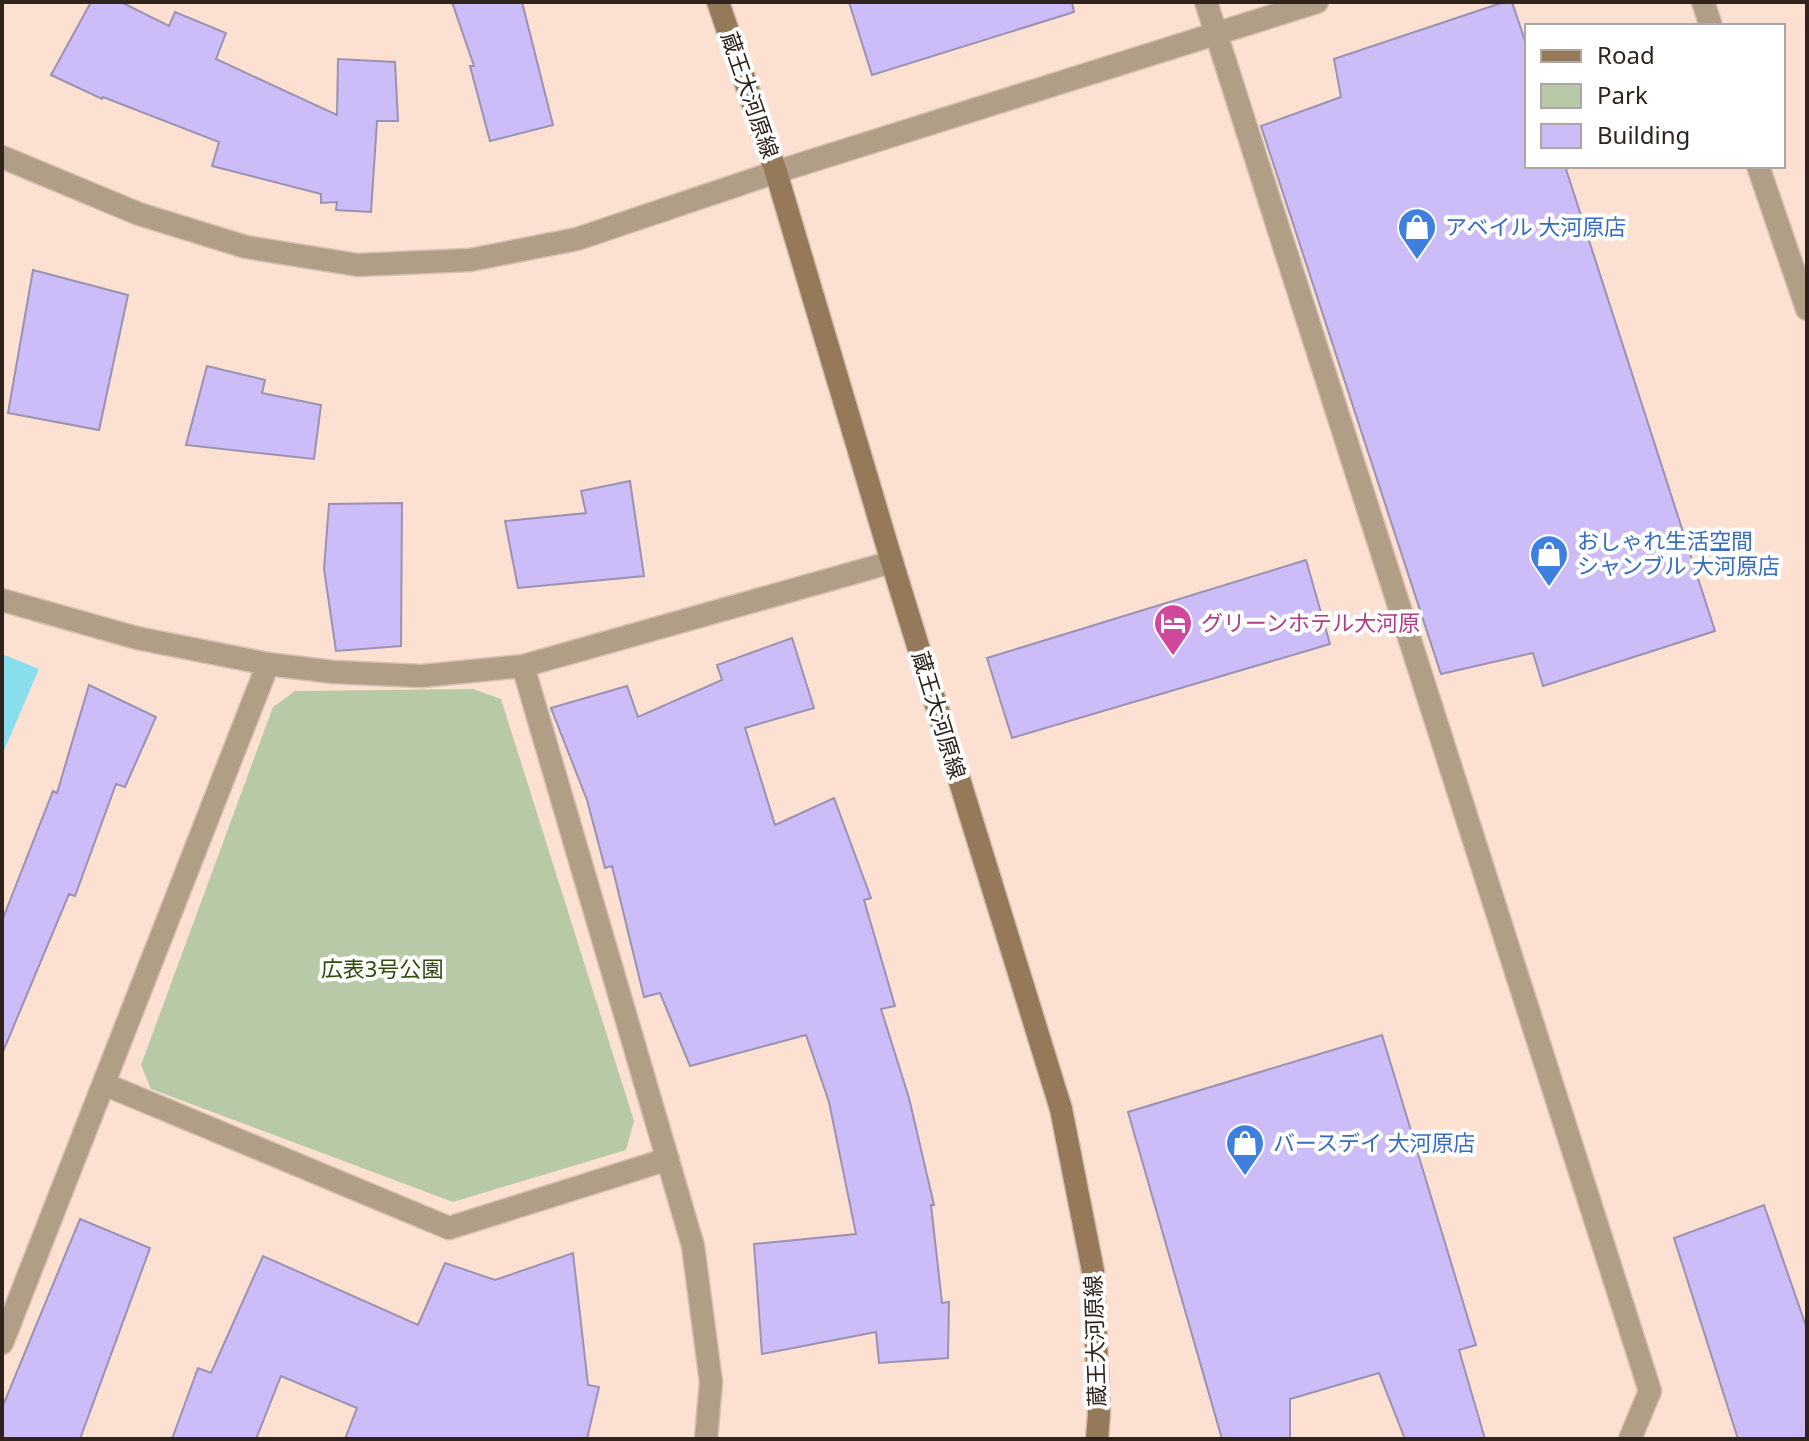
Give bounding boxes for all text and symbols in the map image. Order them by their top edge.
legend [1525,24,1785,168]
street label: 蔵王大河原線 [715,27,787,162]
text: Road [1597,38,1655,71]
text: Park [1597,78,1648,111]
text: Building [1597,118,1690,151]
shop icon: アベイル 大河原店 [1396,206,1438,261]
place label: アベイル 大河原店 [1445,211,1626,241]
place label: おしゃれ生活空間 シャンブル 大河原店 [1577,525,1780,580]
shop icon: おしゃれ生活空間 シャンブル 大河原店 [1528,533,1570,588]
hotel icon: グリーンホテル大河原 [1152,602,1194,657]
place label: グリーンホテル大河原 [1201,607,1420,637]
street label: 蔵王大河原線 [906,647,974,782]
park label: 広表3号公園 [321,953,443,983]
shop icon: バースデイ 大河原店 [1224,1122,1266,1177]
place label: バースデイ 大河原店 [1273,1127,1476,1157]
street label: 蔵王大河原線 [1077,1275,1111,1408]

